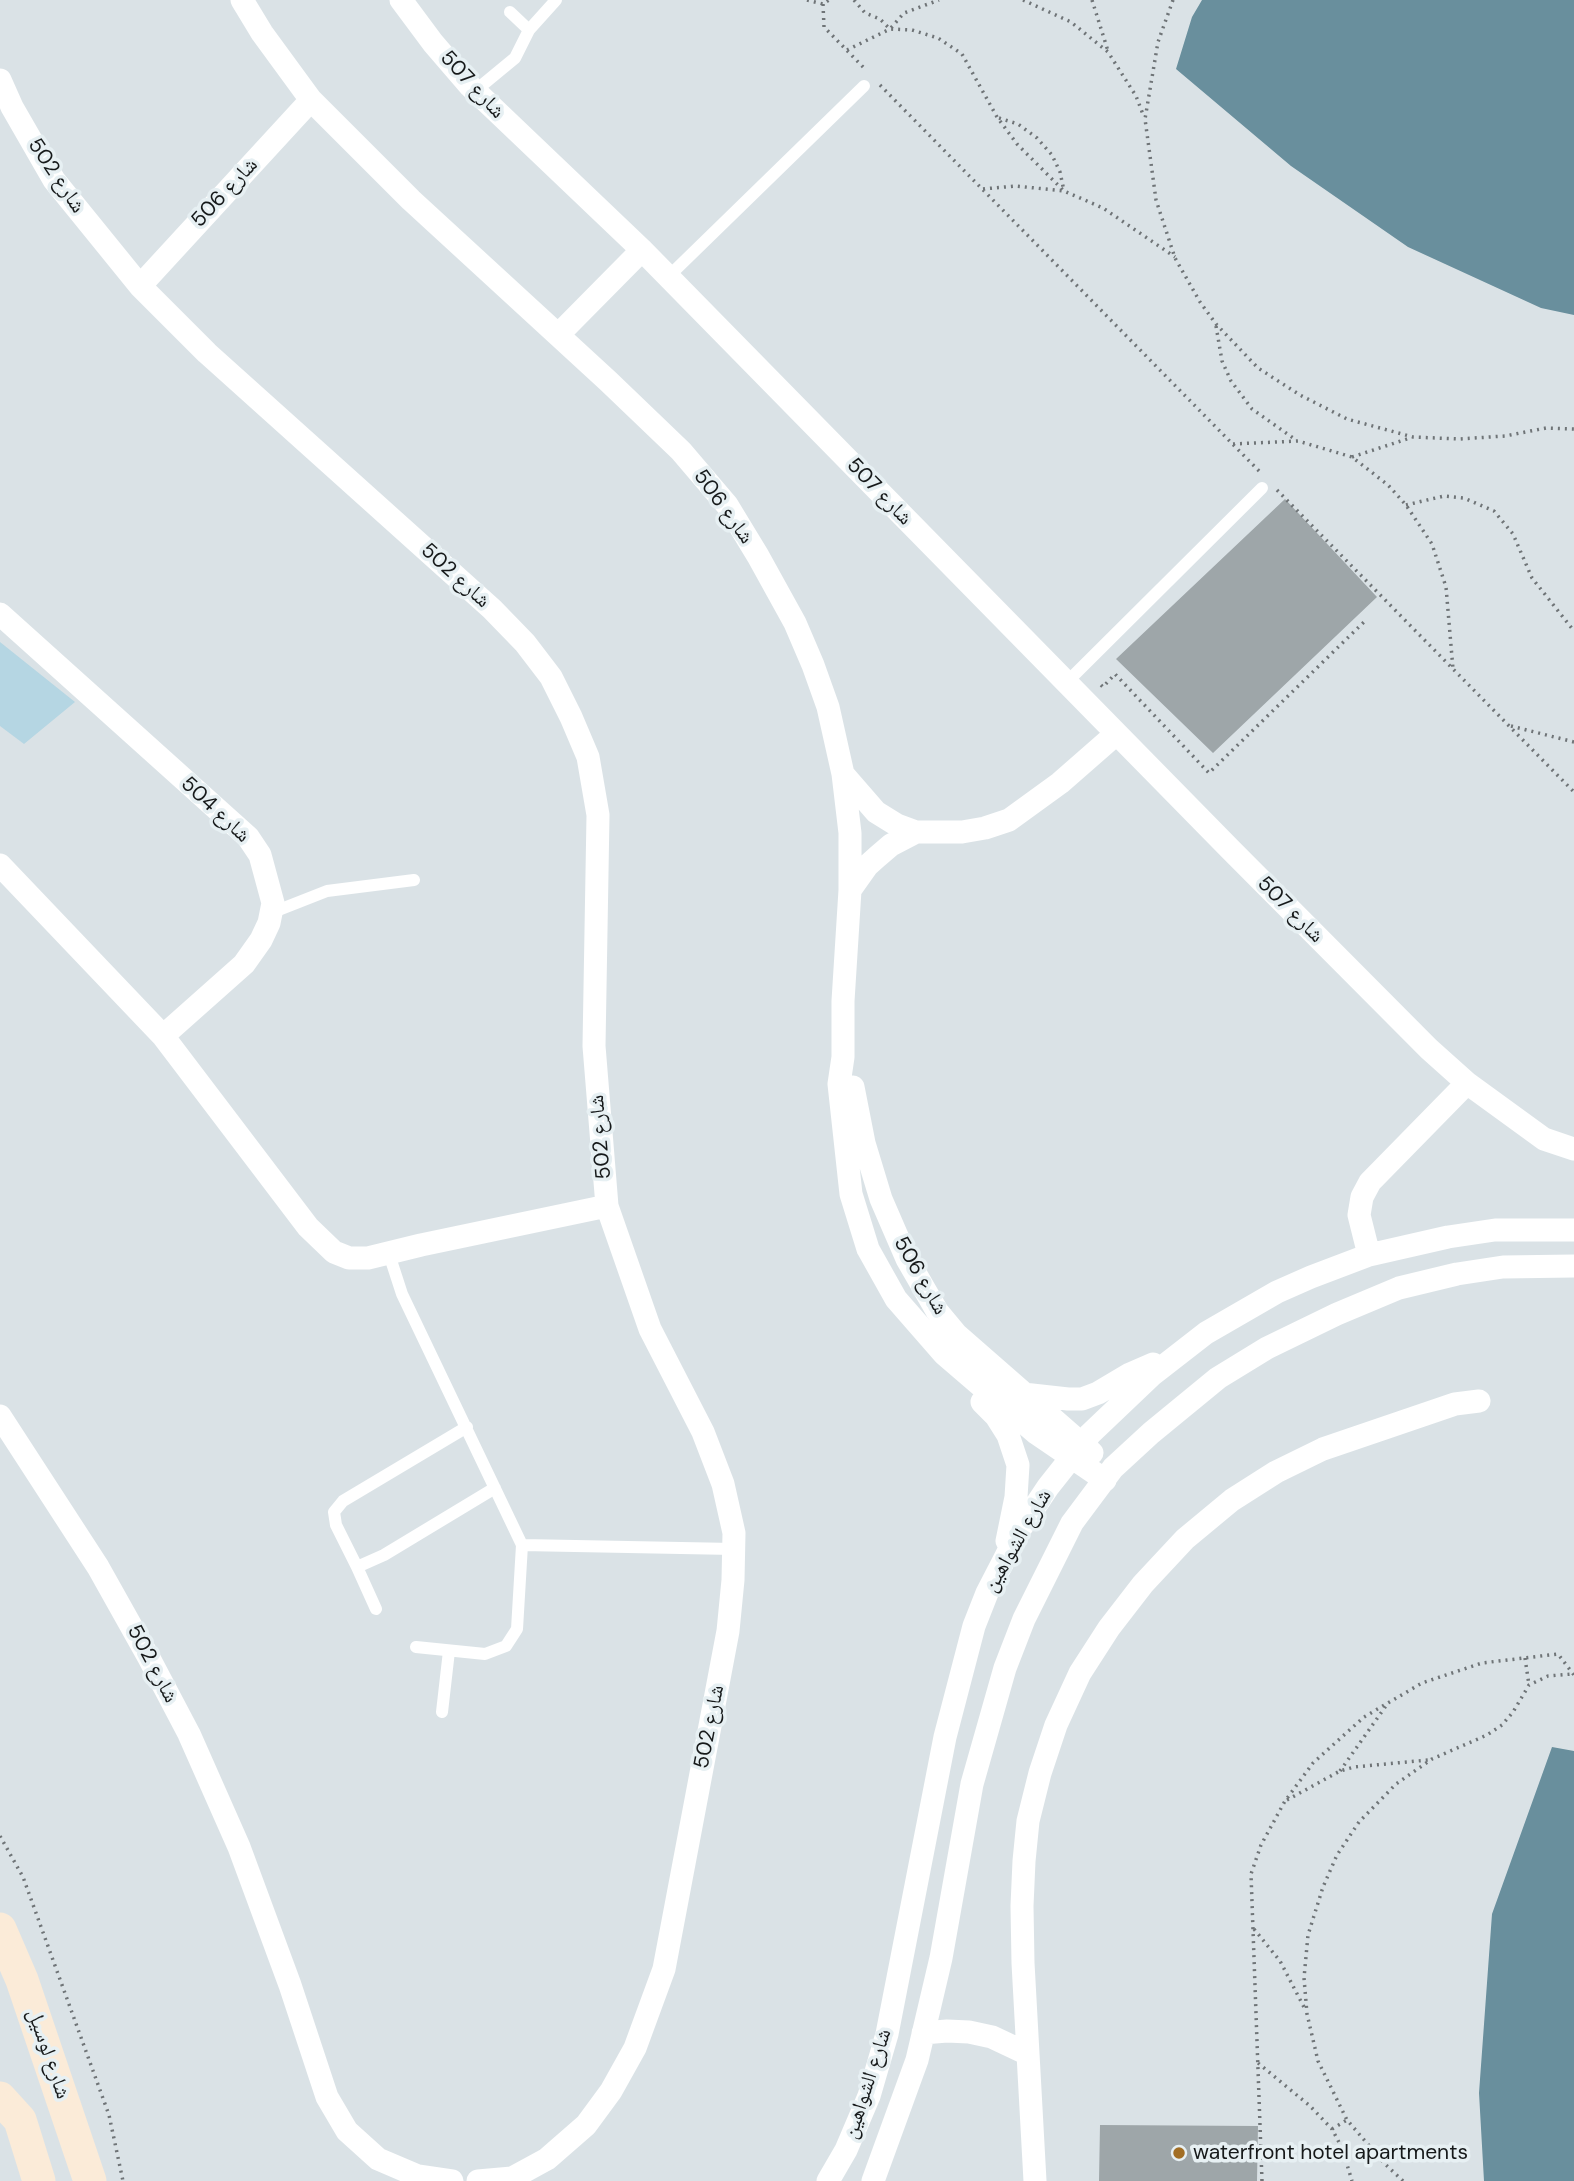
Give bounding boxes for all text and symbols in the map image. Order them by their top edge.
street label: شارع 507 [434,46,510,124]
street label: شارع 502 [22,134,90,218]
street label: شارع 506 [187,153,263,233]
street label: شارع 507 [841,453,917,531]
street label: شارع 506 [688,465,758,549]
street label: شارع 502 [415,538,495,614]
street label: شارع 504 [175,772,255,848]
street label: شارع 507 [1252,872,1328,948]
street label: شارع 502 [585,1094,617,1180]
street label: شارع 506 [888,1233,952,1319]
street label: شارع الشواهين [979,1485,1057,1597]
street label: شارع 502 [121,1621,183,1707]
street label: شارع 502 [690,1683,730,1771]
street label: شارع لوسيل [21,2006,75,2102]
street label: شارع الشواهين [838,2026,898,2142]
place label: waterfront hotel apartments [1193,2140,1468,2166]
marker: waterfront hotel apartments [1171,2145,1187,2161]

